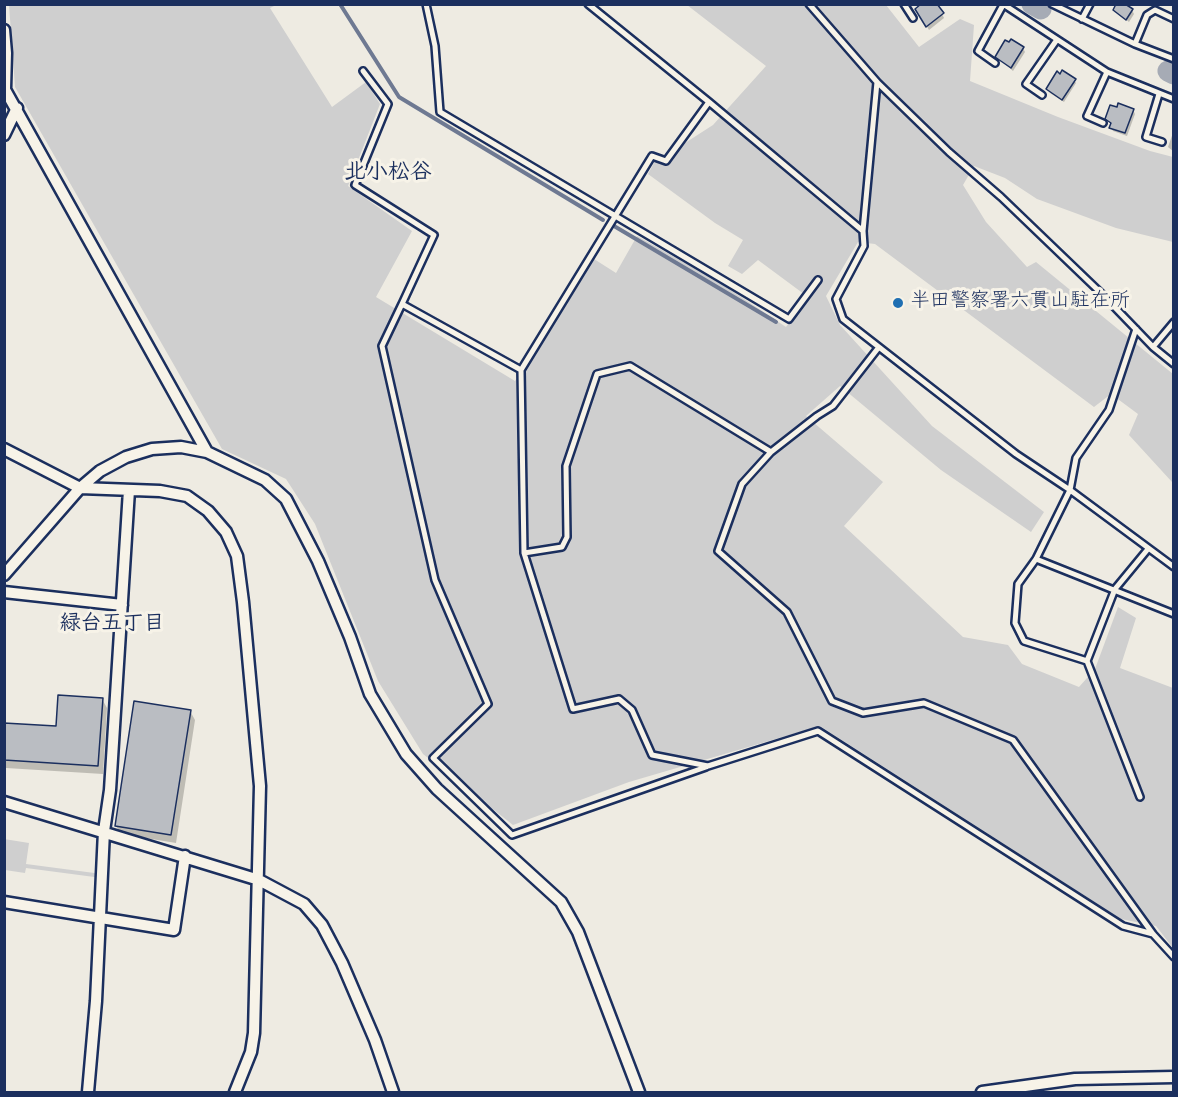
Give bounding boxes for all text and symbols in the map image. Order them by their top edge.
district label: 北小松谷 [344,161,432,187]
place label: 半田警察署六貫山駐在所 [910,291,1130,315]
marker: 半田警察署六貫山駐在所 [891,296,905,310]
district label: 緑台五丁目 [60,613,164,639]

